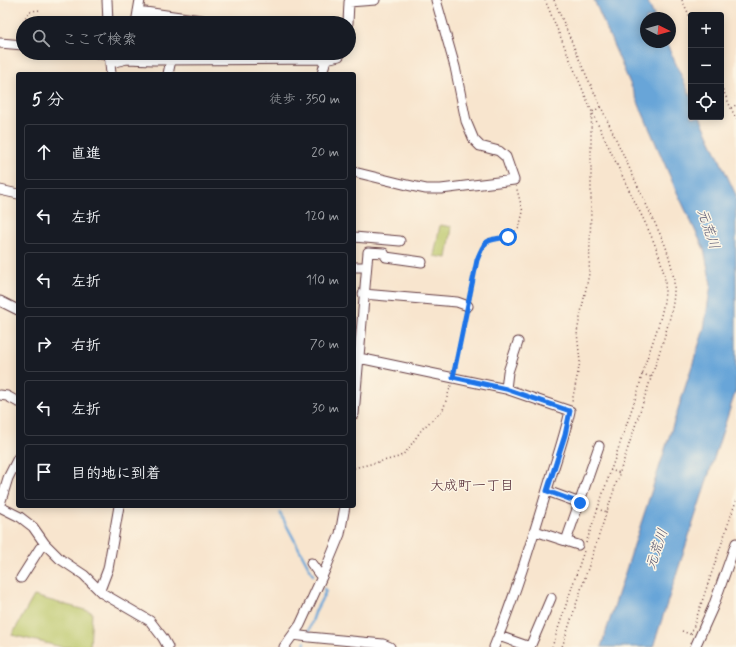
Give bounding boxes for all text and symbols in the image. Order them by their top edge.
north arrow [640,12,676,48]
map controls [688,12,724,120]
button: + [688,12,724,48]
search box [16,16,356,60]
icon: search [30,27,52,49]
text: ここで検索 [62,30,137,50]
button: − [688,48,724,84]
button: locate [688,84,724,120]
text: 5 分 [32,89,64,111]
text: 徒歩 · 350 m [270,91,340,108]
icon: ahead [33,141,55,163]
text: 直進 [71,144,101,164]
text: 20 m [311,144,339,161]
icon: left [33,205,55,227]
water label: 元荒川 [693,206,723,252]
text: 左折 [71,208,101,228]
text: 120 m [305,208,339,225]
route start [499,228,517,246]
icon: left [33,269,55,291]
text: 左折 [71,272,101,292]
text: 110 m [306,272,339,289]
icon: right [33,333,55,355]
text: 右折 [71,336,101,356]
text: 70 m [310,336,339,353]
icon: left [33,397,55,419]
text: 左折 [71,400,101,420]
text: 30 m [312,400,339,417]
icon: arrive [33,461,55,483]
text: 目的地に到着 [71,464,161,484]
district label: 大成町一丁目 [430,477,514,495]
route end [571,494,589,512]
water label: 元荒川 [642,526,672,572]

